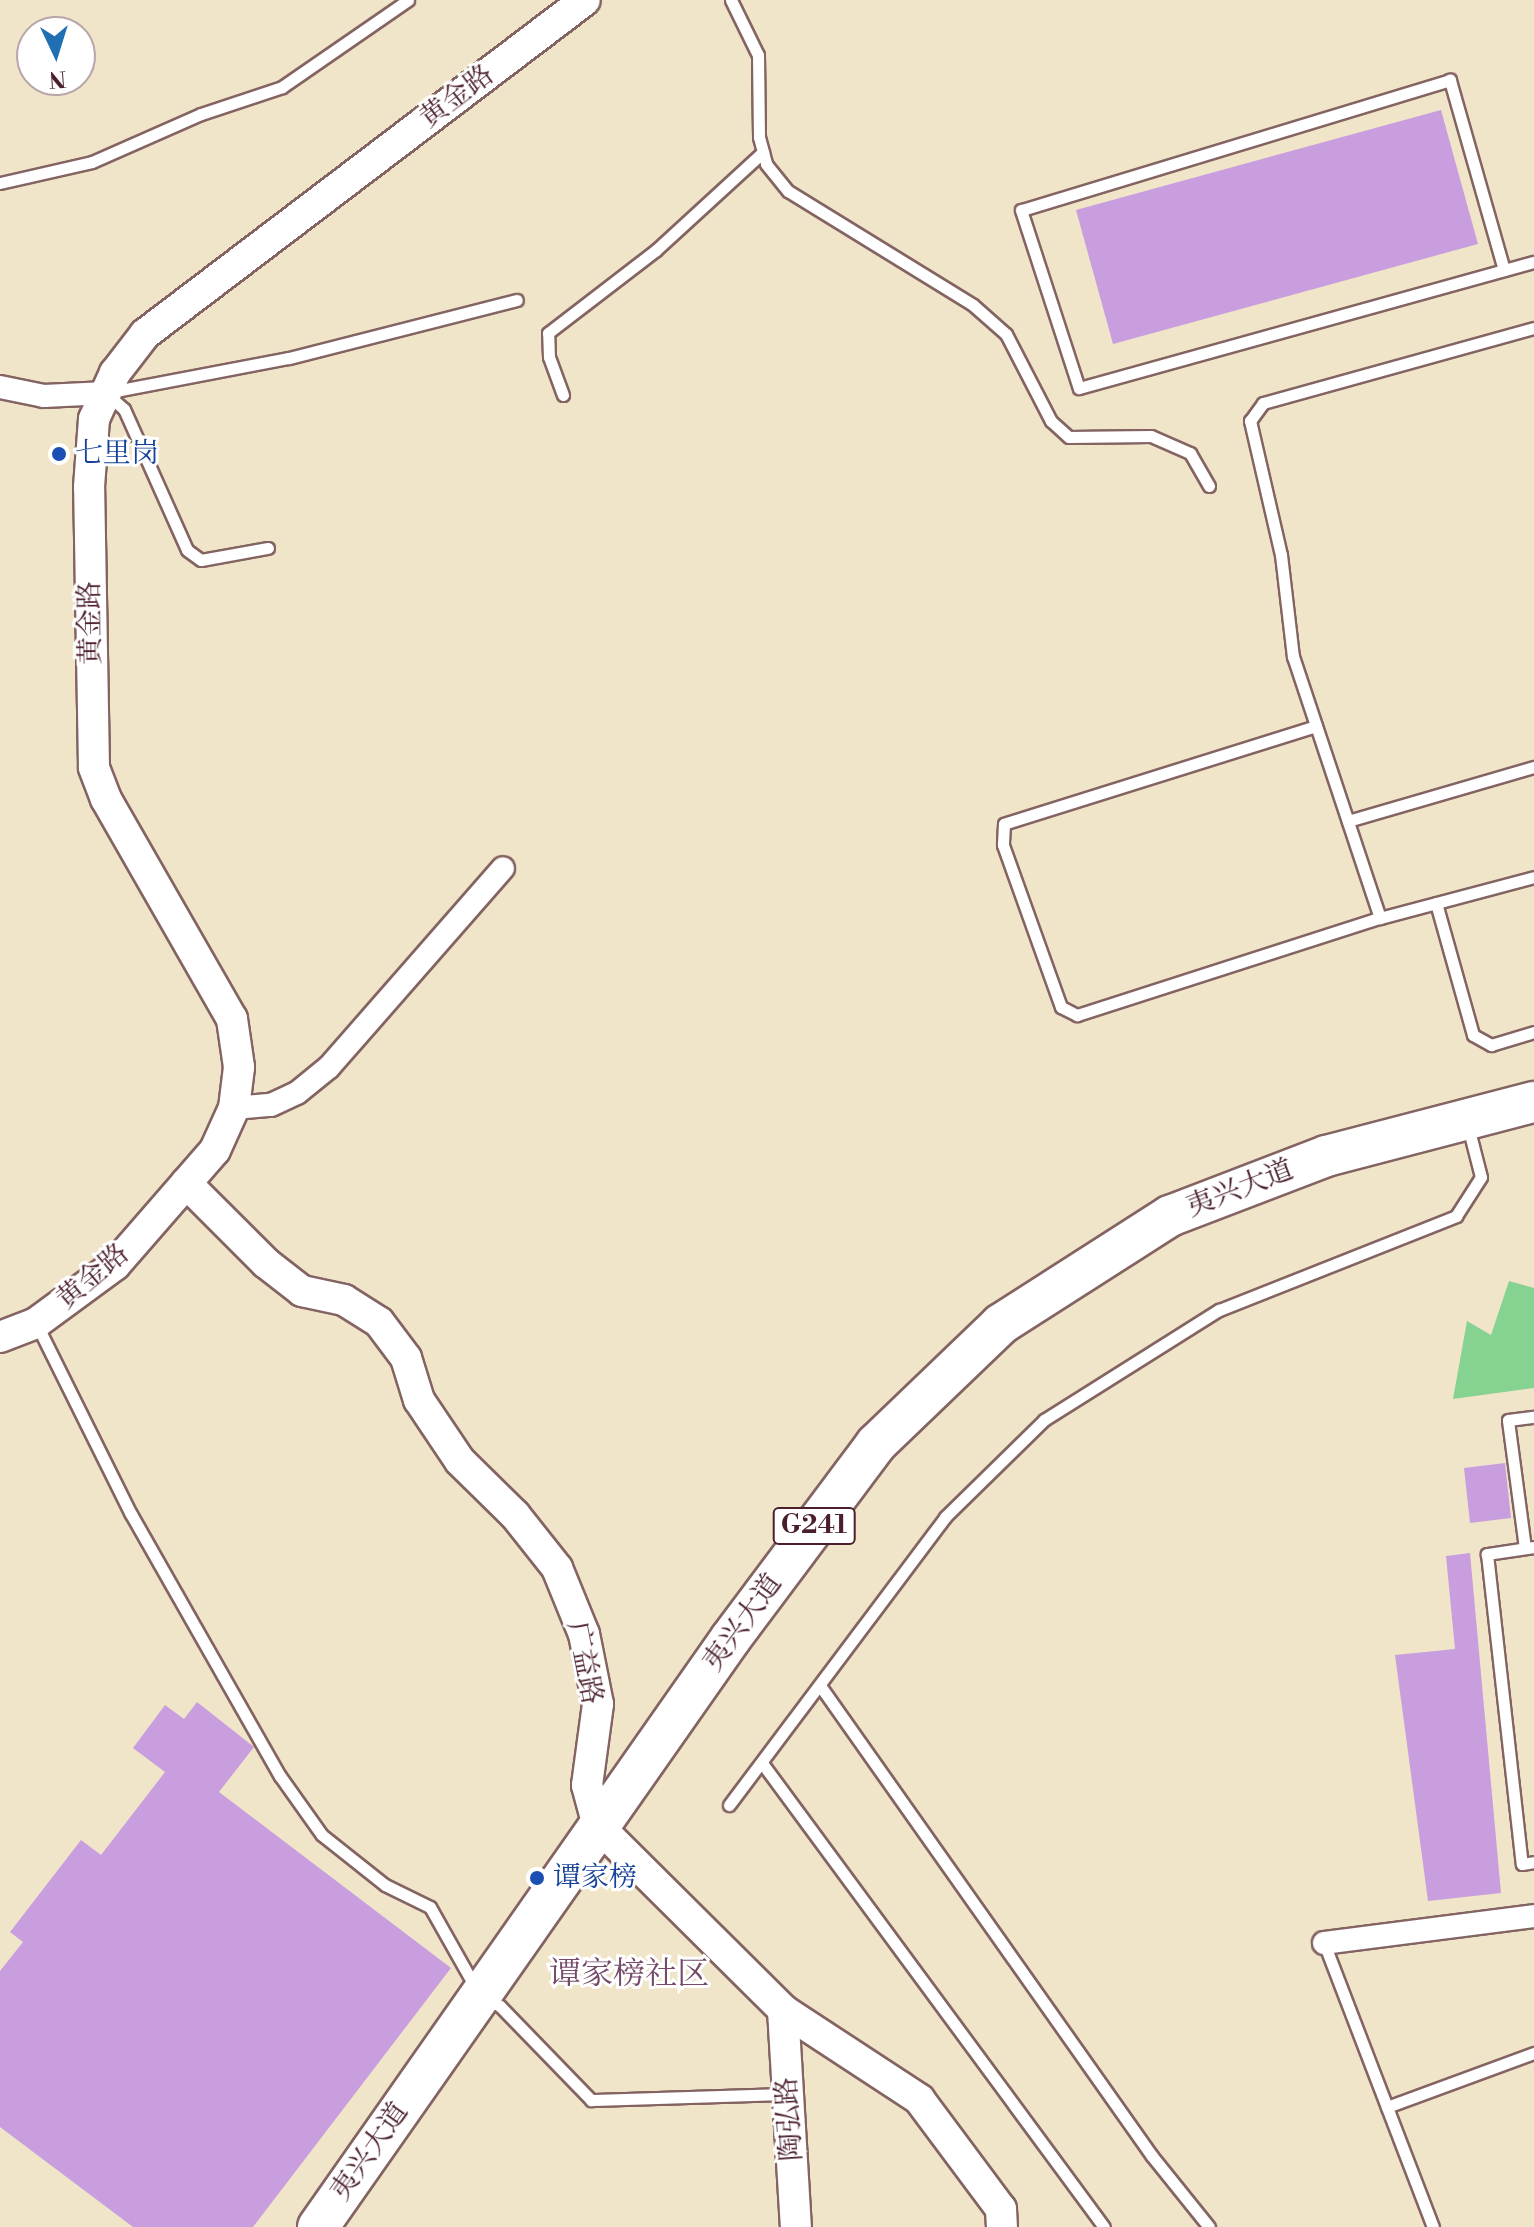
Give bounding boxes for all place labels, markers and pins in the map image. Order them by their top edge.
place label: 七里岗 [75,437,159,471]
marker: 七里岗 [50,445,68,463]
place label: 谭家榜 [553,1861,637,1895]
marker: 谭家榜 [528,1869,546,1887]

